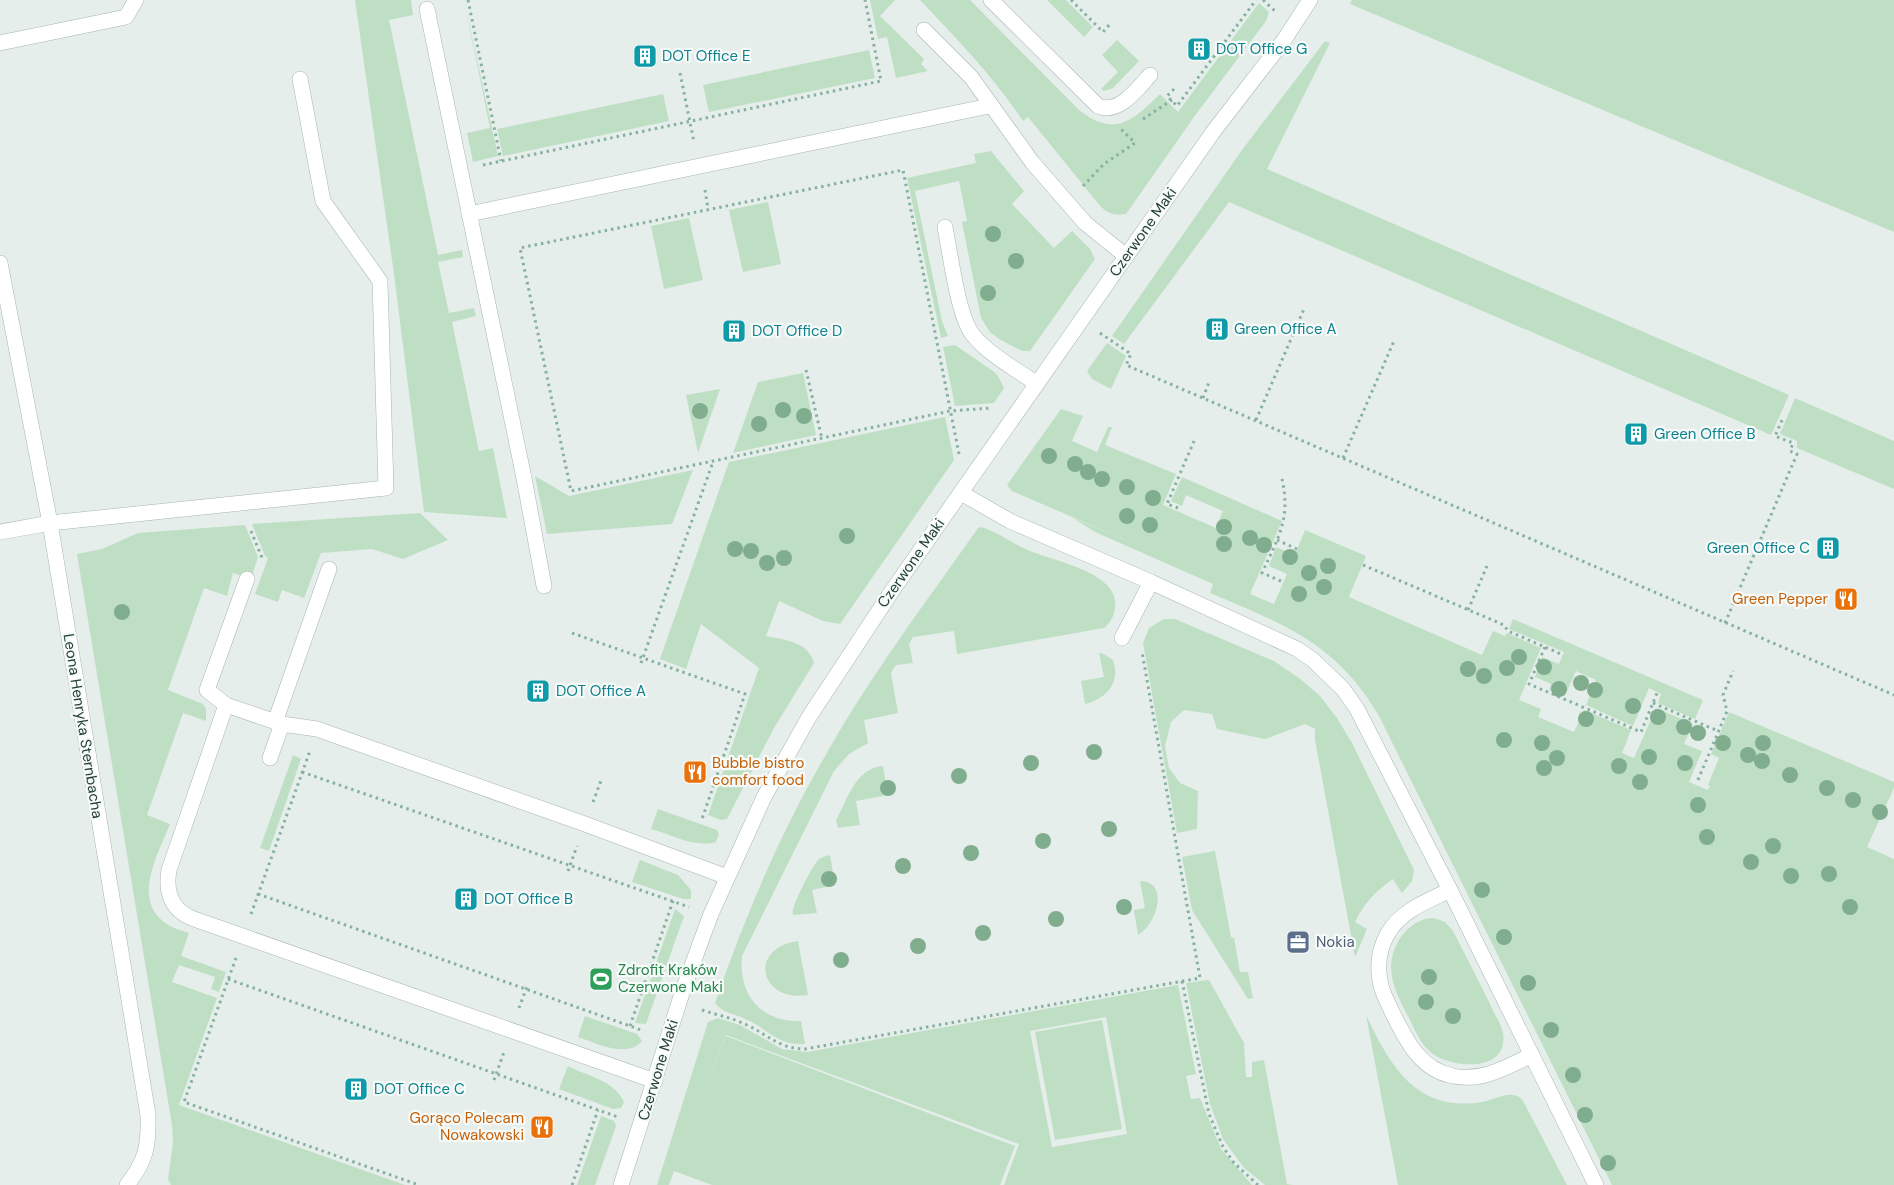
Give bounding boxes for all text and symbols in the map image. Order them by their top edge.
building icon: DOT Office G [1186,36,1212,62]
place label: DOT Office G [1216,39,1307,59]
building icon: DOT Office E [632,43,658,69]
place label: DOT Office E [662,46,751,66]
street label: Czerwone Maki [1105,183,1181,281]
building icon: Green Office A [1204,316,1230,342]
building icon: DOT Office D [721,318,747,344]
place label: Green Office A [1234,319,1337,339]
place label: DOT Office D [752,321,842,341]
building icon: Green Office B [1623,421,1649,447]
place label: Green Office B [1654,424,1756,444]
street label: Czerwone Maki [873,514,949,612]
building icon: Green Office C [1815,535,1841,561]
place label: Green Office C [1707,538,1810,558]
restaurant icon: Green Pepper [1833,586,1859,612]
place label: Green Pepper [1732,589,1828,609]
street label: Leona Henryka Sternbacha [59,632,107,820]
building icon: DOT Office A [525,678,551,704]
place label: DOT Office A [556,681,646,701]
place label: Bubble bistro comfort food [712,753,805,790]
restaurant icon: Bubble bistro comfort food [682,759,708,785]
building icon: DOT Office B [453,886,479,912]
place label: DOT Office B [484,889,573,909]
office icon: Nokia [1285,929,1311,955]
place label: Nokia [1316,932,1355,952]
place label: Zdrofit Kraków Czerwone Maki [618,960,723,997]
sports icon: Zdrofit Kraków Czerwone Maki [588,966,614,992]
street label: Czerwone Maki [633,1017,683,1123]
building icon: DOT Office C [343,1076,369,1102]
place label: DOT Office C [374,1079,465,1099]
place label: Gorąco Polecam Nowakowski [409,1108,524,1145]
restaurant icon: Gorąco Polecam Nowakowski [529,1114,555,1140]

